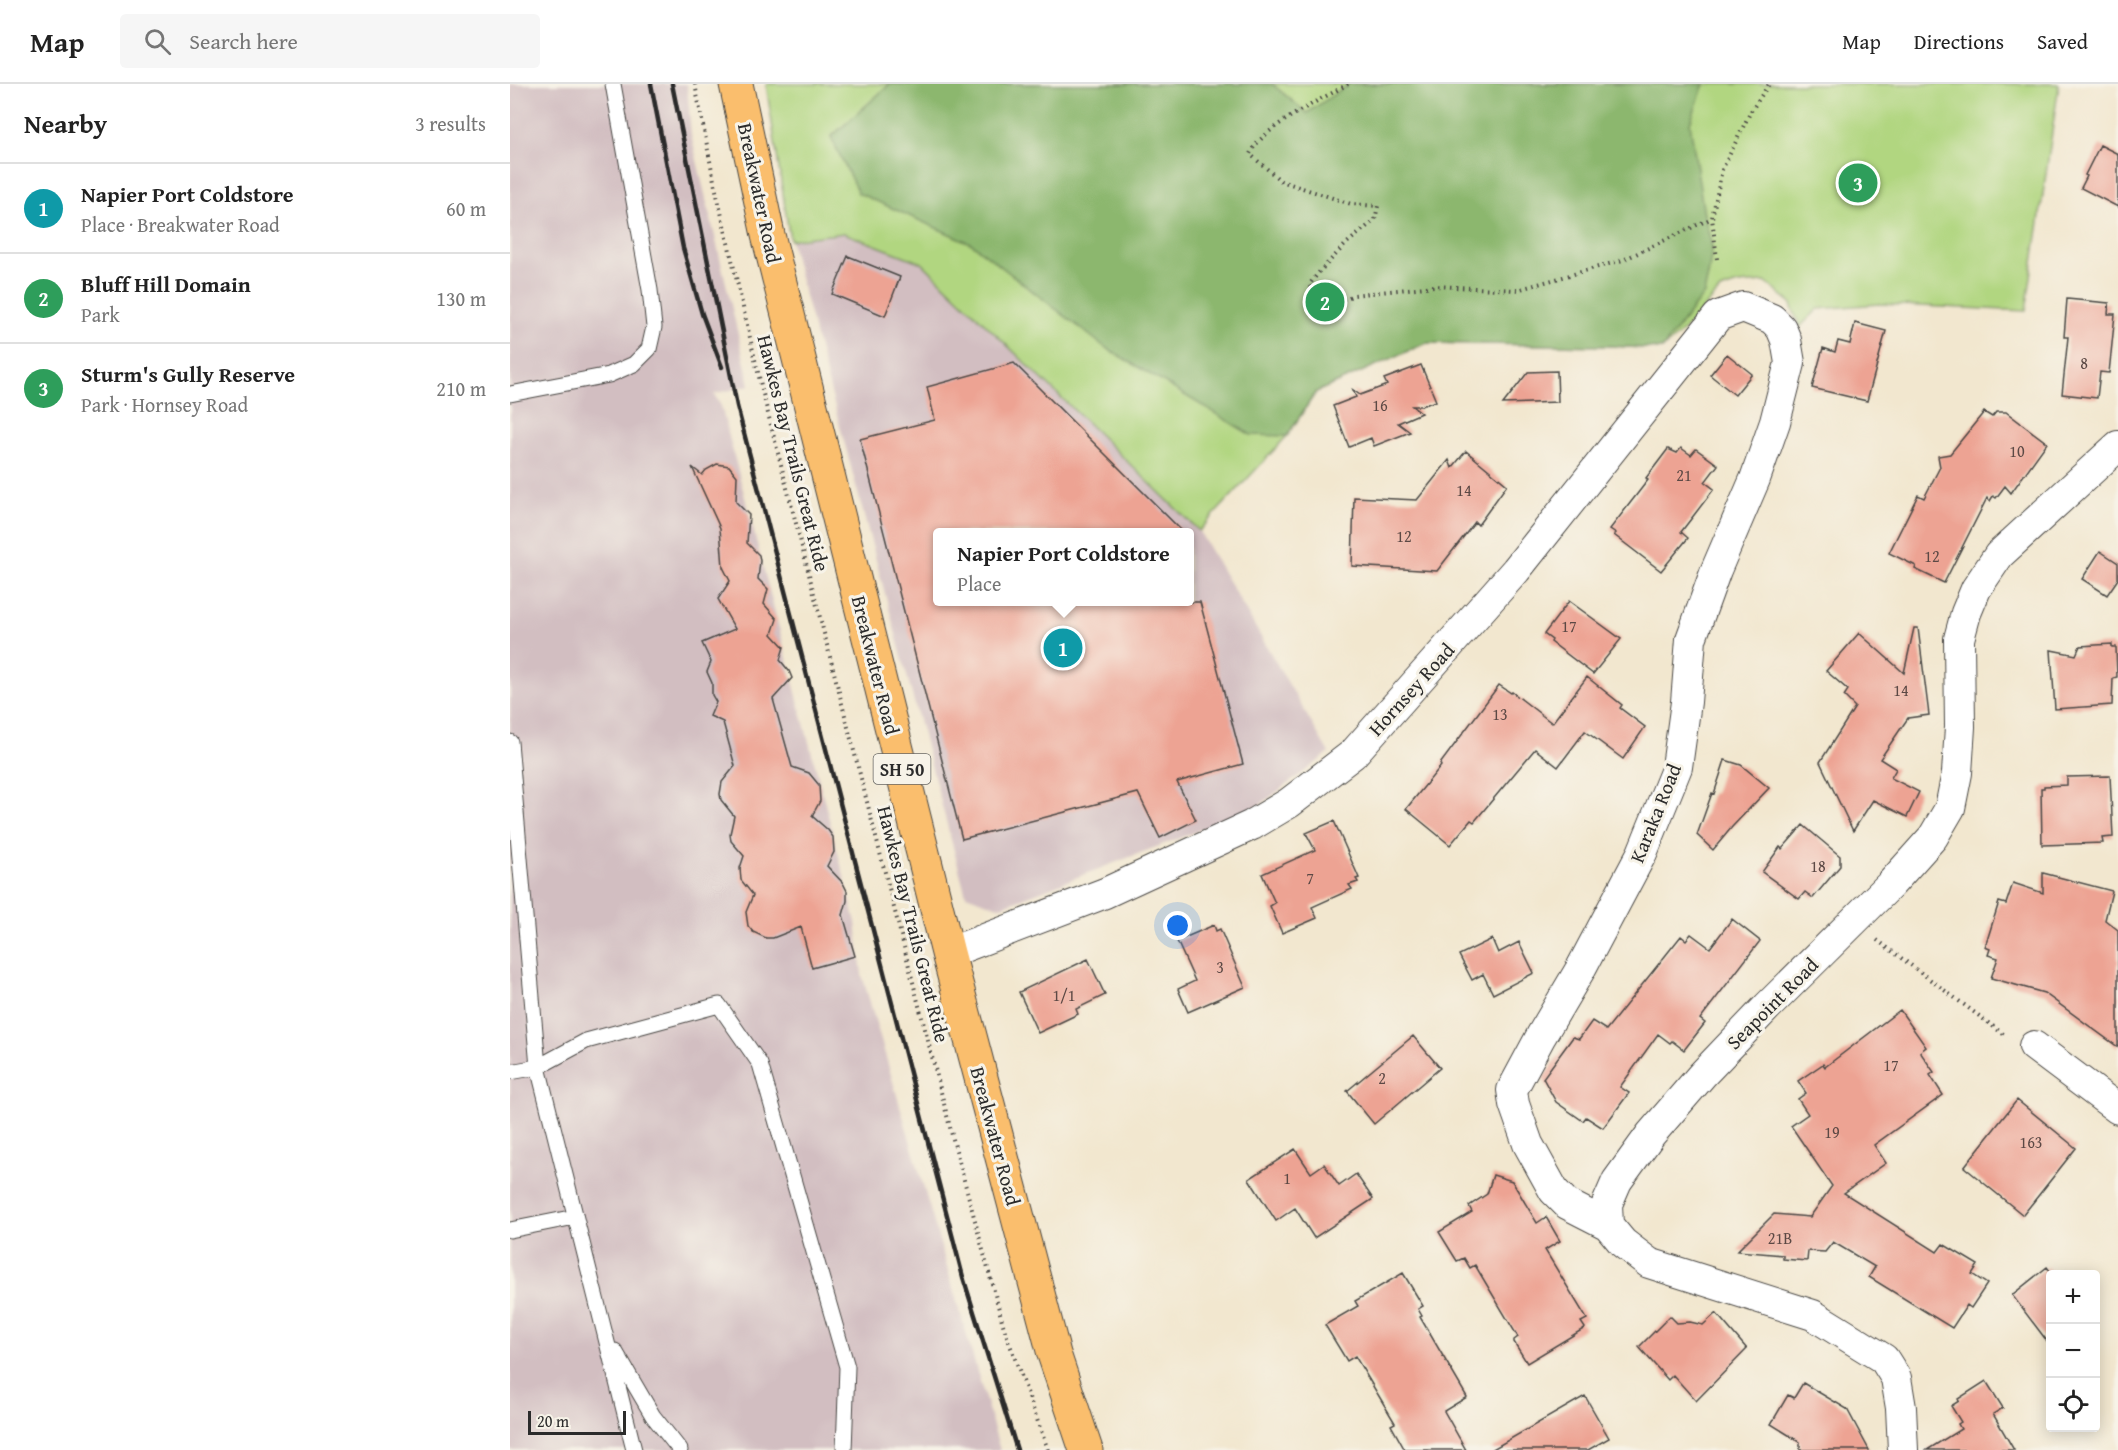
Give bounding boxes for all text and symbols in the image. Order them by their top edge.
search box [120,14,540,68]
text: Map [30,21,84,62]
icon: search [141,25,174,58]
text: Search here [189,25,298,57]
text: Map [1842,26,1881,57]
text: Directions [1914,26,2004,57]
text: Saved [2037,26,2088,57]
text: Nearby [24,104,107,143]
text: 3 results [415,109,486,138]
street label: Breakwater Road [731,120,789,266]
pin: 3 [1838,160,1878,206]
text: Napier Port Coldstore [81,178,294,210]
text: 1 [38,194,49,223]
text: 60 m [446,194,486,223]
text: Place · Breakwater Road [81,210,280,239]
text: Bluff Hill Domain [81,268,251,300]
pin: 2 [1306,280,1344,324]
text: 2 [38,284,49,313]
text: 130 m [436,284,486,313]
text: Park [81,300,120,329]
street label: Hawkes Bay Trails Great Ride [751,332,837,574]
house number: 8 [2080,351,2088,375]
text: Sturm's Gully Reserve [81,358,295,390]
text: 3 [38,374,49,403]
text: 210 m [436,374,486,403]
text: Park · Hornsey Road [81,390,248,419]
house number: 16 [1372,393,1388,417]
house number: 10 [2009,439,2025,463]
house number: 21 [1676,463,1692,487]
house number: 14 [1456,478,1472,502]
house number: 12 [1396,524,1412,548]
popup [933,528,1194,606]
text: Napier Port Coldstore [957,537,1170,569]
house number: 12 [1924,544,1940,568]
text: Place [957,569,1001,598]
street label: Breakwater Road [845,592,907,738]
house number: 17 [1561,614,1577,638]
pin: 1 [1044,626,1082,670]
street label: Hornsey Road [1361,636,1461,742]
house number: 14 [1893,678,1909,702]
house number: 13 [1492,702,1508,726]
road number: SH 50 [874,754,930,784]
street label: Karaka Road [1622,759,1688,867]
street label: Hawkes Bay Trails Great Ride [871,803,957,1045]
house number: 18 [1810,854,1826,878]
house number: 7 [1306,866,1314,890]
your location [1163,911,1192,940]
street label: Seapoint Road [1719,950,1825,1056]
house number: 3 [1216,955,1224,979]
house number: 1/1 [1053,983,1075,1007]
house number: 17 [1883,1053,1899,1077]
street label: Breakwater Road [964,1063,1029,1209]
house number: 2 [1378,1066,1386,1090]
house number: 19 [1824,1120,1840,1144]
house number: 163 [2019,1130,2043,1154]
house number: 1 [1283,1166,1291,1190]
house number: 21B [1768,1226,1792,1250]
map controls [2046,1270,2100,1432]
button: + [2046,1270,2100,1324]
button: − [2046,1324,2100,1378]
button: locate [2046,1378,2100,1432]
scale bar [528,1408,626,1436]
text: 20 m [537,1409,569,1433]

